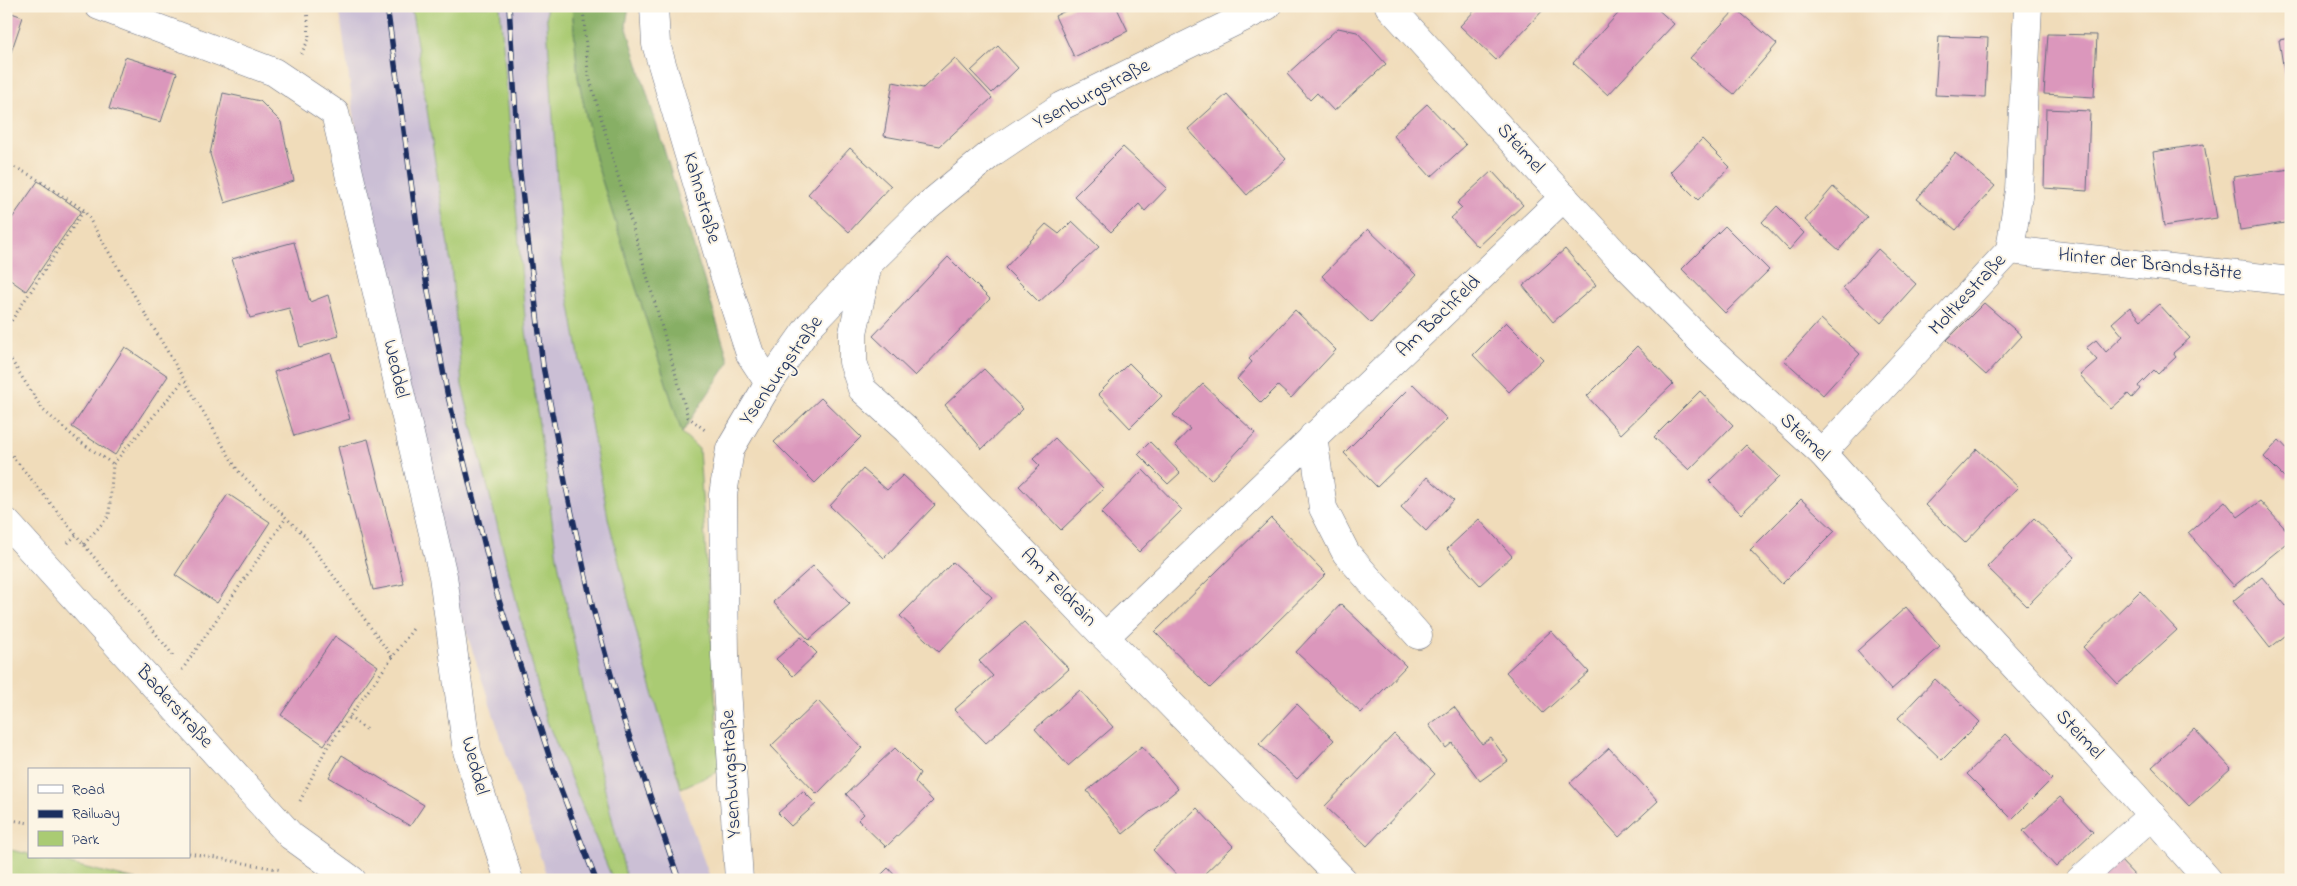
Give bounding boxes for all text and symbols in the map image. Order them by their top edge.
street label: Ysenburgstraße [1028,52,1156,139]
street label: Steimel [1489,117,1551,181]
street label: Kahnstraße [674,149,728,247]
street label: Hinter der Brandstätte [2057,241,2243,289]
street label: Moltkestraße [1922,247,2014,343]
street label: Am Bachfeld [1390,269,1488,365]
street label: Ysenburgstraße [733,310,832,433]
street label: Weddel [374,337,416,401]
street label: Steimel [1772,407,1836,469]
street label: Am Feldrain [1013,542,1103,634]
street label: Baderstraße [128,658,220,755]
street label: Steimel [2048,703,2110,767]
street label: Ysenburgstraße [714,709,751,839]
street label: Weddel [452,734,496,798]
legend [28,768,190,858]
text: Road [72,779,105,801]
text: Railway [72,803,120,826]
text: Park [72,829,100,851]

